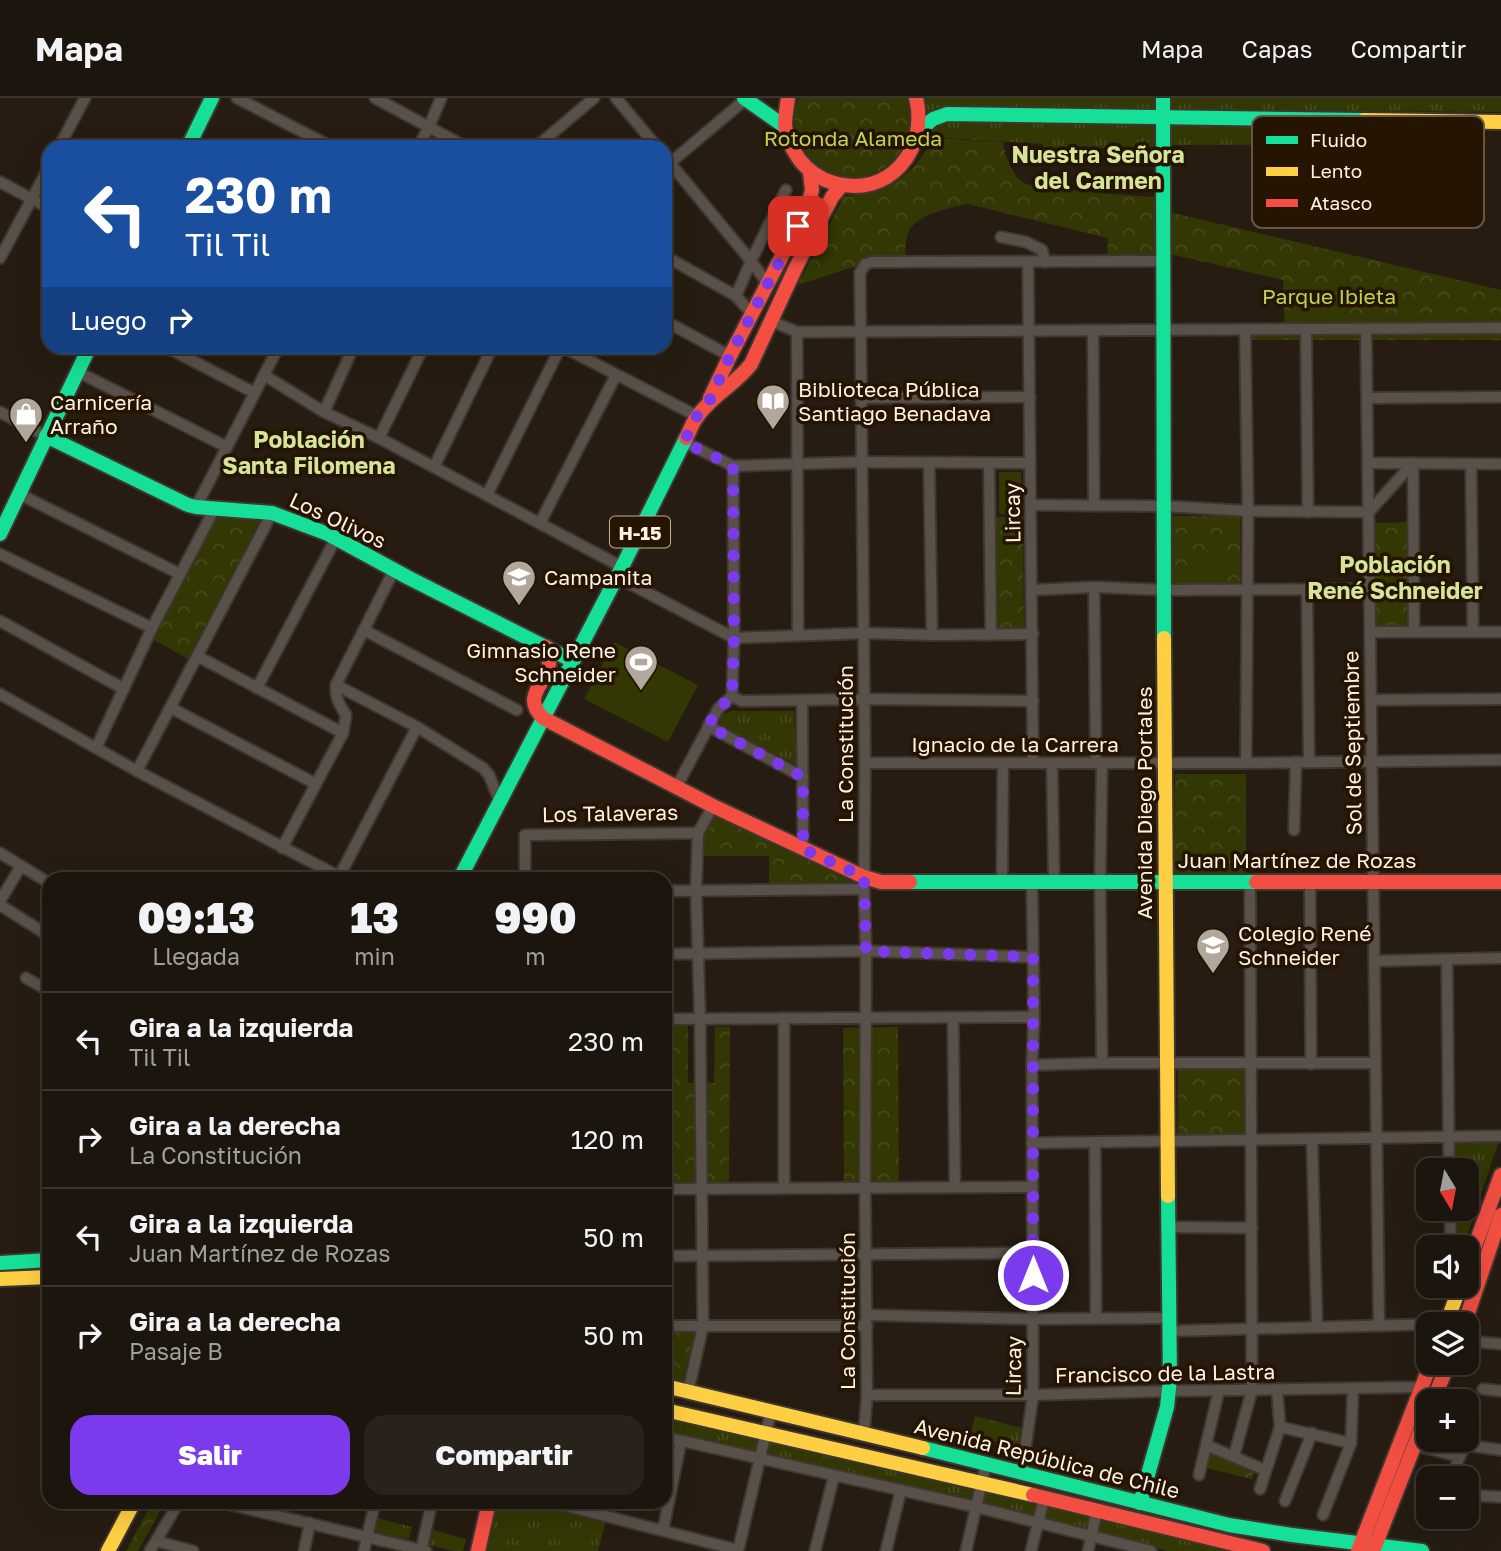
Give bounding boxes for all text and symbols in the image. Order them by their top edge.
text: Mapa [35,29,123,68]
text: Mapa [1141,34,1204,63]
text: Capas [1242,34,1312,63]
text: Compartir [1350,34,1466,63]
legend [1252,116,1484,228]
park label: Rotonda Alameda [764,125,942,151]
text: Fluido [1310,128,1367,151]
district label: Nuestra Señora del Carmen [1011,140,1185,194]
text: Lento [1310,159,1362,182]
text: 230 m [185,165,332,224]
icon: left [70,168,161,259]
text: Atasco [1310,191,1372,214]
pin [768,196,828,256]
icon: arrive [779,207,817,245]
text: Til Til [185,225,270,263]
park label: Parque Ibieta [1262,283,1396,309]
icon: right [161,301,199,339]
text: Luego [70,305,147,336]
place label: Biblioteca Pública Santiago Benadava [798,376,991,426]
library icon: Biblioteca Pública Santiago Benadava [754,382,792,431]
place label: Carnicería Arraño [50,389,152,439]
shop icon: Carnicería Arraño [7,395,45,444]
district label: Población Santa Filomena [222,425,396,479]
street label: Lircay [998,482,1026,543]
street label: Los Olivos [286,486,390,554]
road number: H-15 [610,516,670,547]
district label: Población René Schneider [1307,550,1483,604]
school or university icon: Campanita [500,558,538,607]
place label: Campanita [544,564,652,590]
place label: Gimnasio Rene Schneider [466,637,616,687]
sports icon: Gimnasio Rene Schneider [622,643,660,692]
street label: Sol de Septiembre [1337,650,1367,836]
street label: La Constitución [832,665,858,823]
street label: Avenida Diego Portales [1131,686,1157,920]
street label: Ignacio de la Carrera [911,731,1119,757]
street label: Los Talaveras [542,799,678,827]
street label: Juan Martínez de Rozas [1178,847,1416,873]
text: 09:13 [137,892,255,942]
text: 13 [350,892,399,942]
text: 990 [494,892,577,942]
place label: Colegio René Schneider [1238,920,1371,970]
school or university icon: Colegio René Schneider [1194,926,1232,975]
text: Llegada [152,942,240,970]
text: min [354,942,395,970]
text: m [525,942,546,970]
text: Gira a la izquierda [129,1012,353,1043]
icon: left [70,1022,108,1060]
text: 230 m [568,1026,644,1057]
text: Til Til [129,1043,190,1071]
text: Gira a la derecha [129,1110,341,1141]
icon: right [70,1120,108,1158]
text: 120 m [571,1124,644,1155]
text: La Constitución [129,1141,302,1169]
north arrow [1416,1158,1479,1222]
map controls [1416,1158,1479,1529]
text: Gira a la izquierda [129,1208,353,1239]
icon: left [70,1218,108,1256]
text: 50 m [583,1222,644,1253]
street label: La Constitución [834,1232,860,1390]
button: sound [1416,1235,1479,1298]
position arrow [996,1238,1070,1312]
text: Juan Martínez de Rozas [129,1239,390,1267]
text: Gira a la derecha [129,1306,341,1337]
button: layers [1416,1312,1479,1375]
icon: right [70,1316,108,1354]
text: 50 m [583,1320,644,1351]
street label: Lircay [999,1335,1027,1396]
text: Pasaje B [129,1337,223,1365]
street label: Francisco de la Lastra [1055,1358,1275,1388]
button: + [1416,1389,1479,1452]
street label: Avenida República de Chile [912,1412,1182,1504]
button: Salir [70,1415,350,1495]
button: Compartir [364,1415,644,1495]
button: − [1416,1466,1479,1529]

